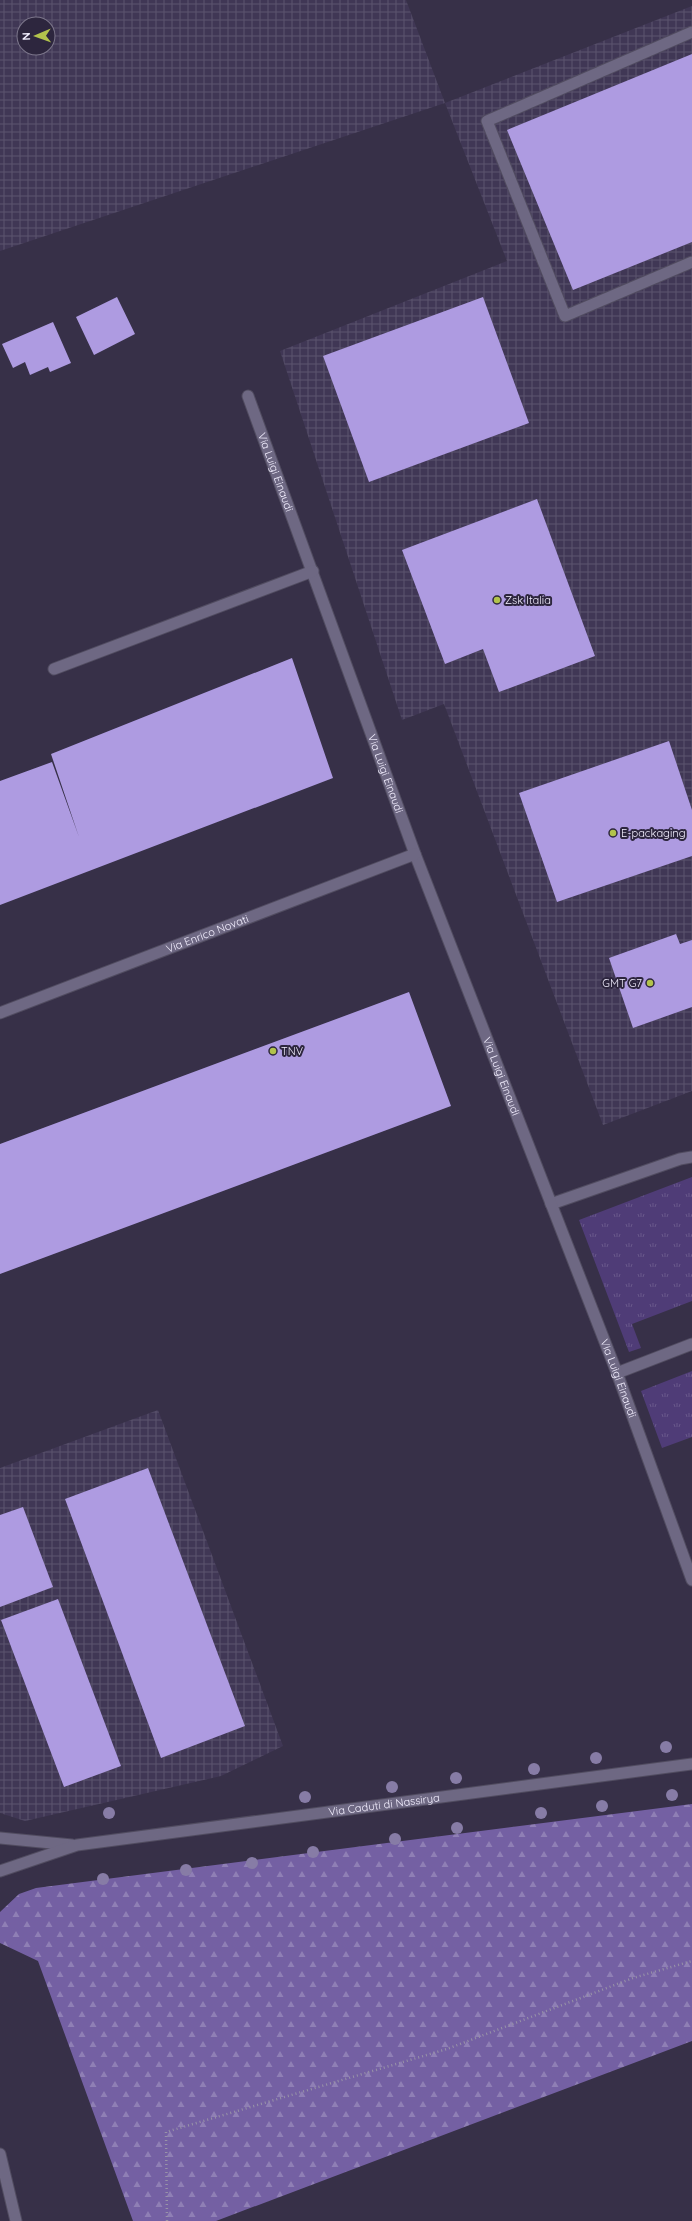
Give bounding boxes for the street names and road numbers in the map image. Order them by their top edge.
street label: Via Luigi Einaudi [255,431,297,513]
street label: Via Luigi Einaudi [365,732,406,815]
street label: Via Enrico Novati [164,911,251,956]
street label: Via Luigi Einaudi [480,1035,523,1117]
street label: Via Luigi Einaudi [597,1337,640,1420]
street label: Via Caduti di Nassirya [328,1790,441,1819]

